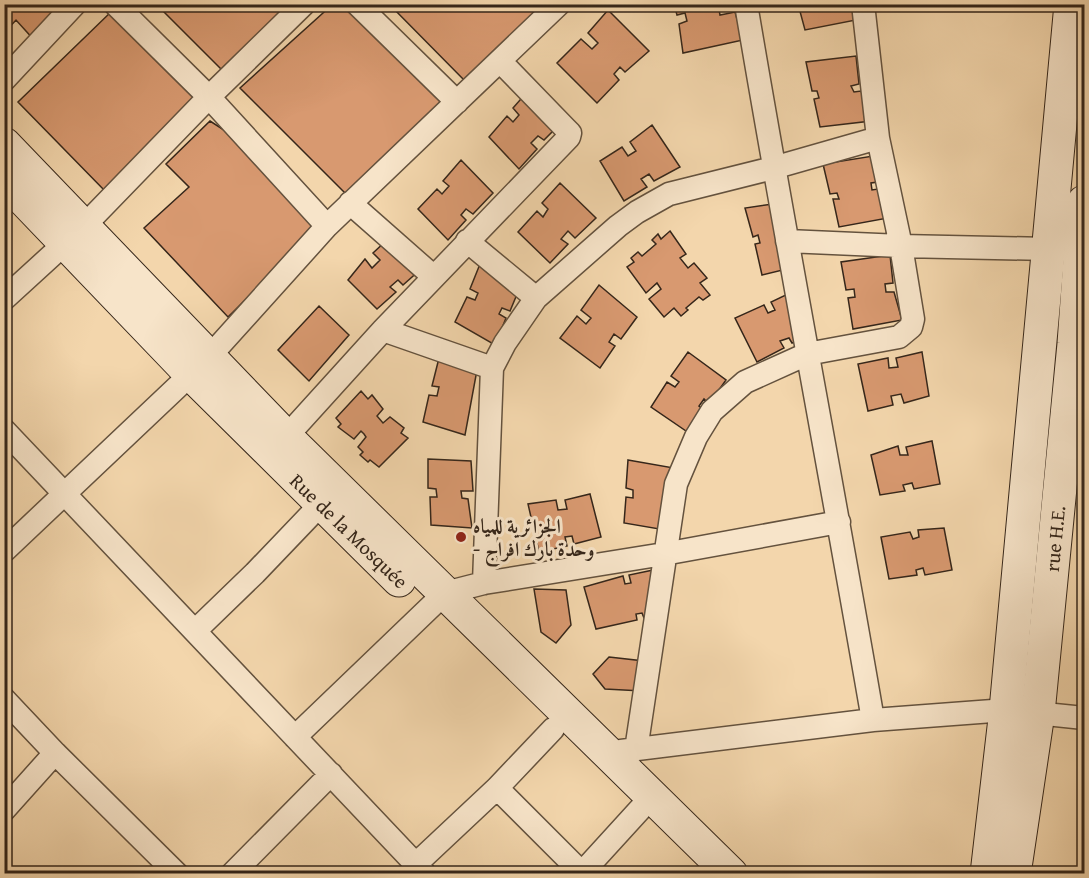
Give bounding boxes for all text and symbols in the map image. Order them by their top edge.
street label: Rue de la Mosquée [284,466,415,595]
street label: rue H.E. [1037,504,1072,573]
place label: الجزائرية للمياه - وحدة بارك افراج [473,511,595,568]
marker: الجزائرية للمياه - وحدة بارك افراج [454,530,468,544]

